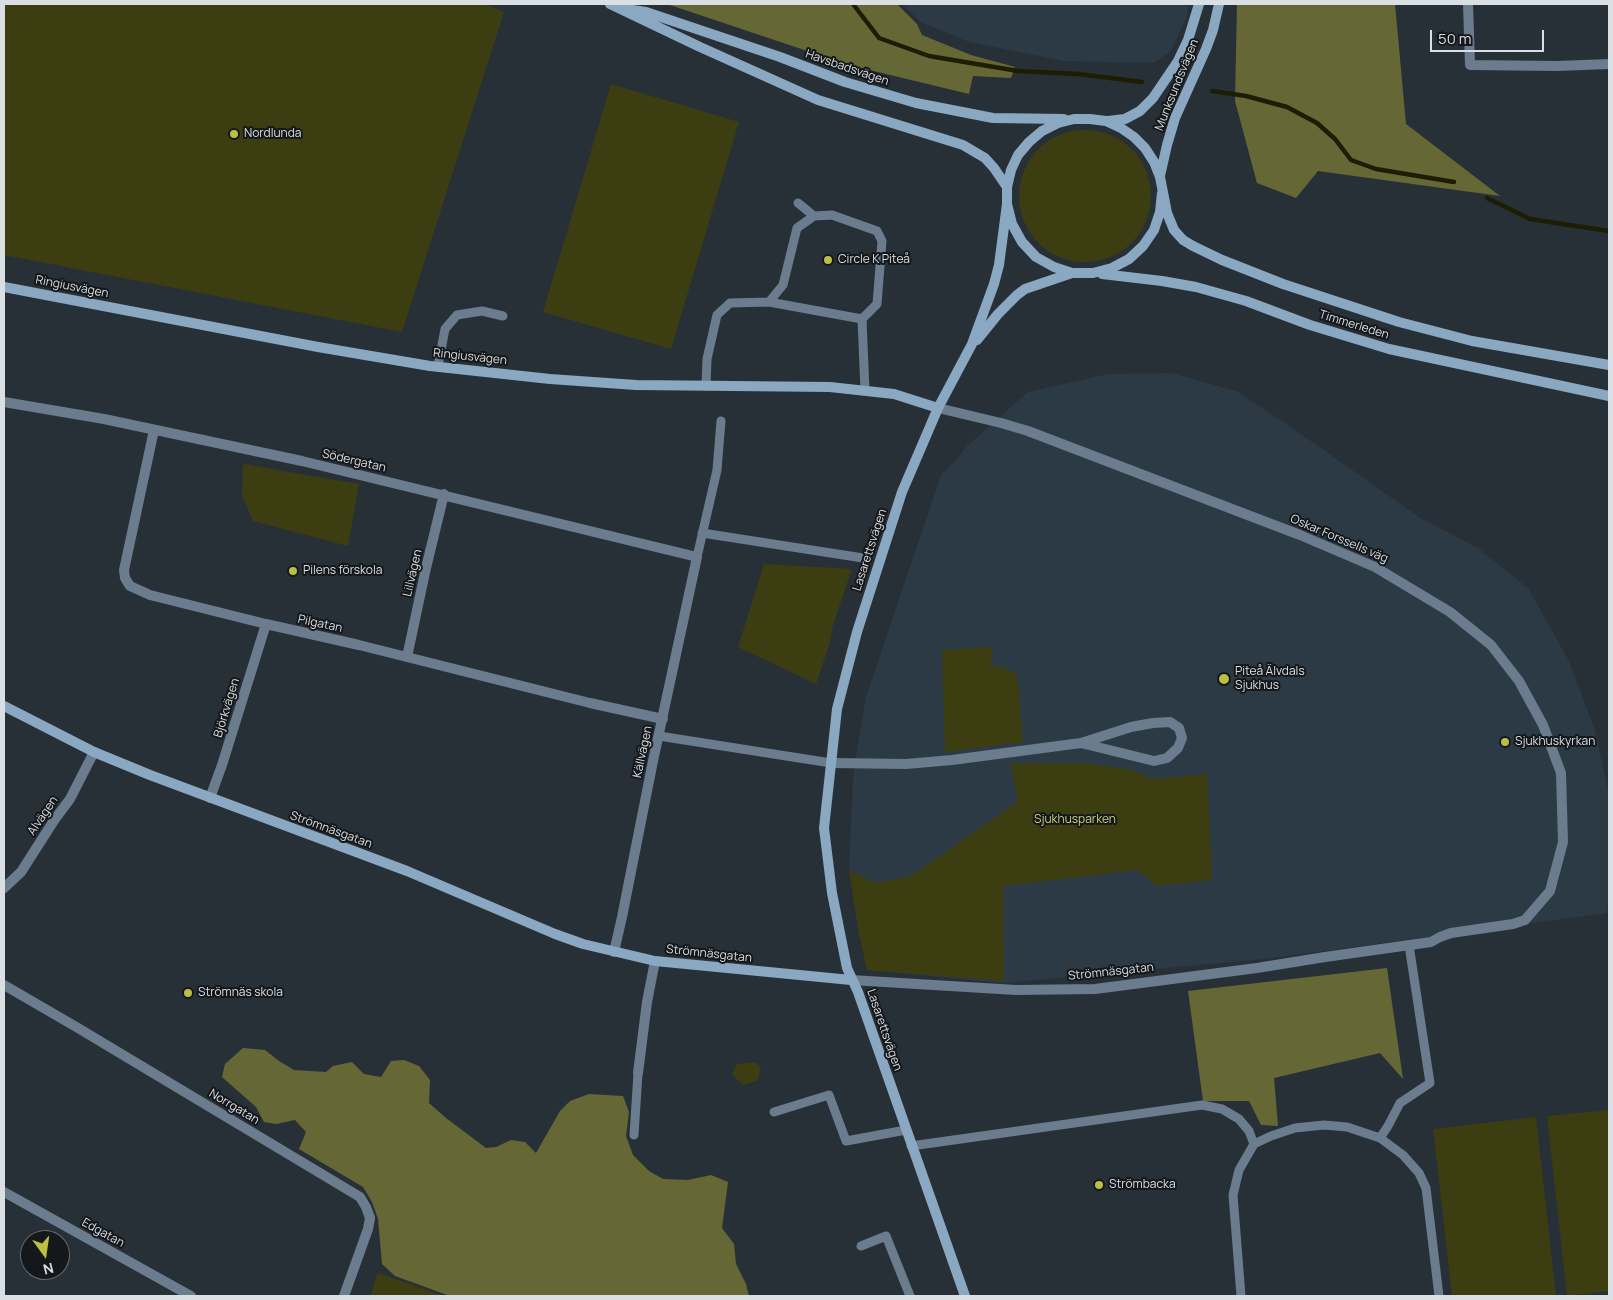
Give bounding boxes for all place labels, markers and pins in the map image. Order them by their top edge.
place label: Nordlunda [244,127,301,141]
marker: Nordlunda [228,128,240,140]
place label: Circle K Piteå [838,253,910,267]
marker: Circle K Piteå [822,254,834,266]
place label: Pilens förskola [303,564,382,578]
marker: Pilens förskola [287,565,299,577]
place label: Piteå Älvdals Sjukhus [1235,665,1305,693]
marker: Piteå Älvdals Sjukhus [1217,672,1231,686]
place label: Sjukhuskyrkan [1515,735,1595,749]
marker: Sjukhuskyrkan [1499,736,1511,748]
place label: Strömnäs skola [198,986,283,1000]
marker: Strömnäs skola [182,987,194,999]
place label: Strömbacka [1109,1178,1176,1192]
marker: Strömbacka [1093,1179,1105,1191]

